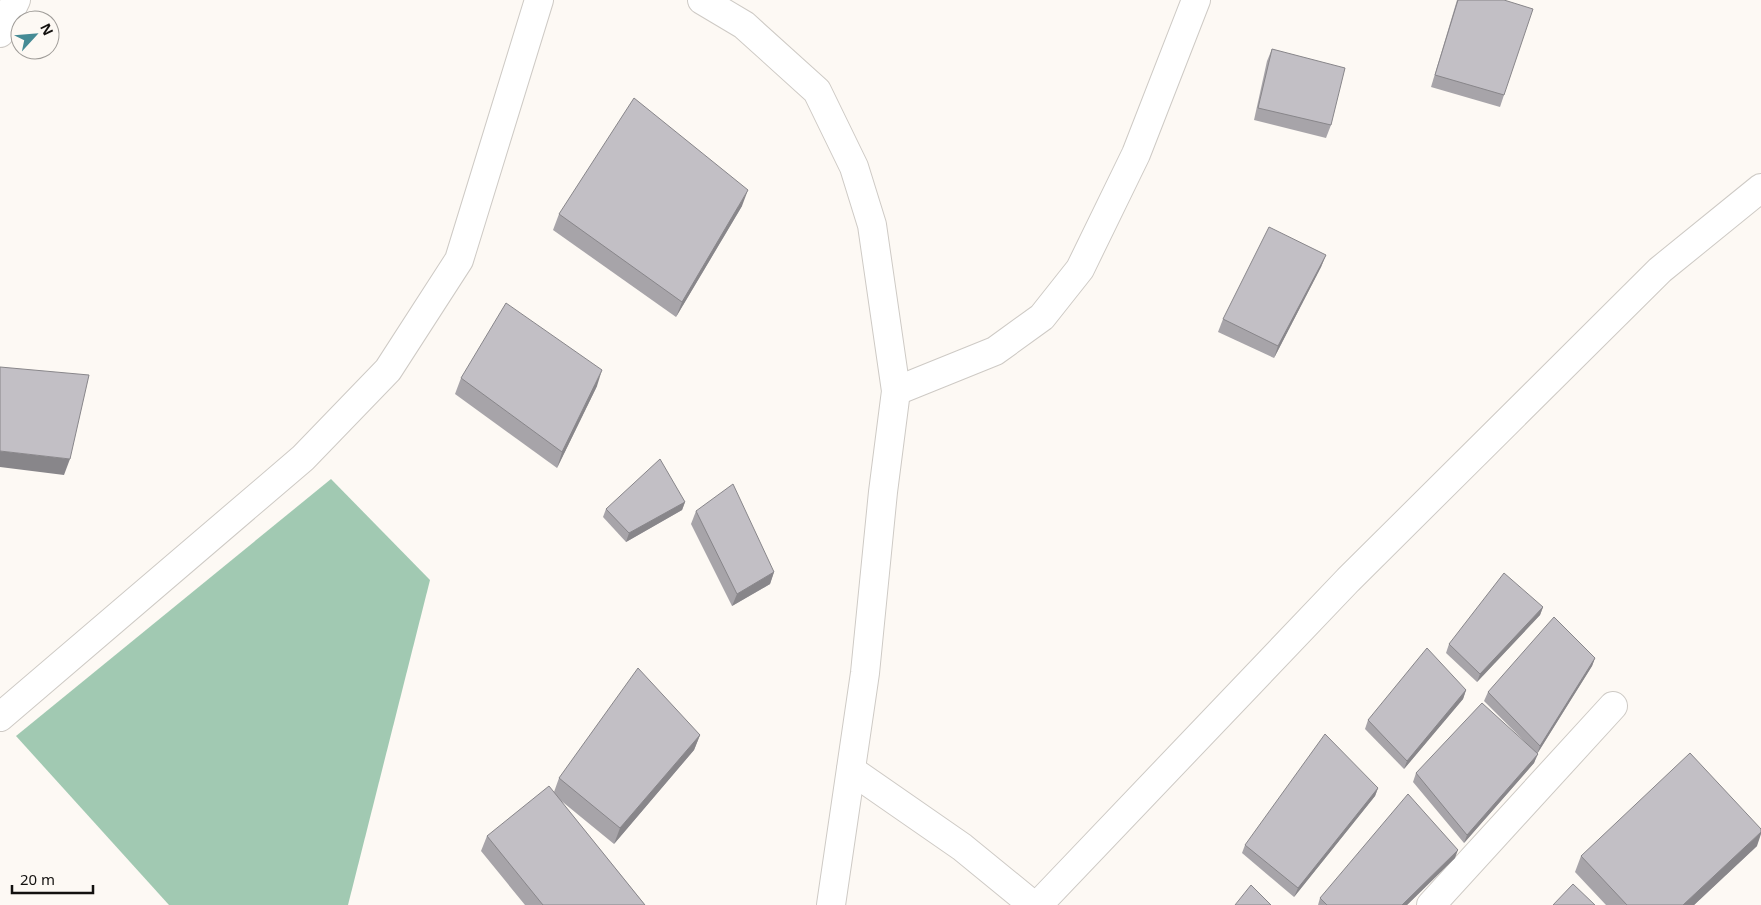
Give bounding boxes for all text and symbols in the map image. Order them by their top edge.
north arrow [10,10,60,60]
text: N [36,20,58,38]
scale bar [12,862,94,894]
text: 20 m [20,869,55,889]

